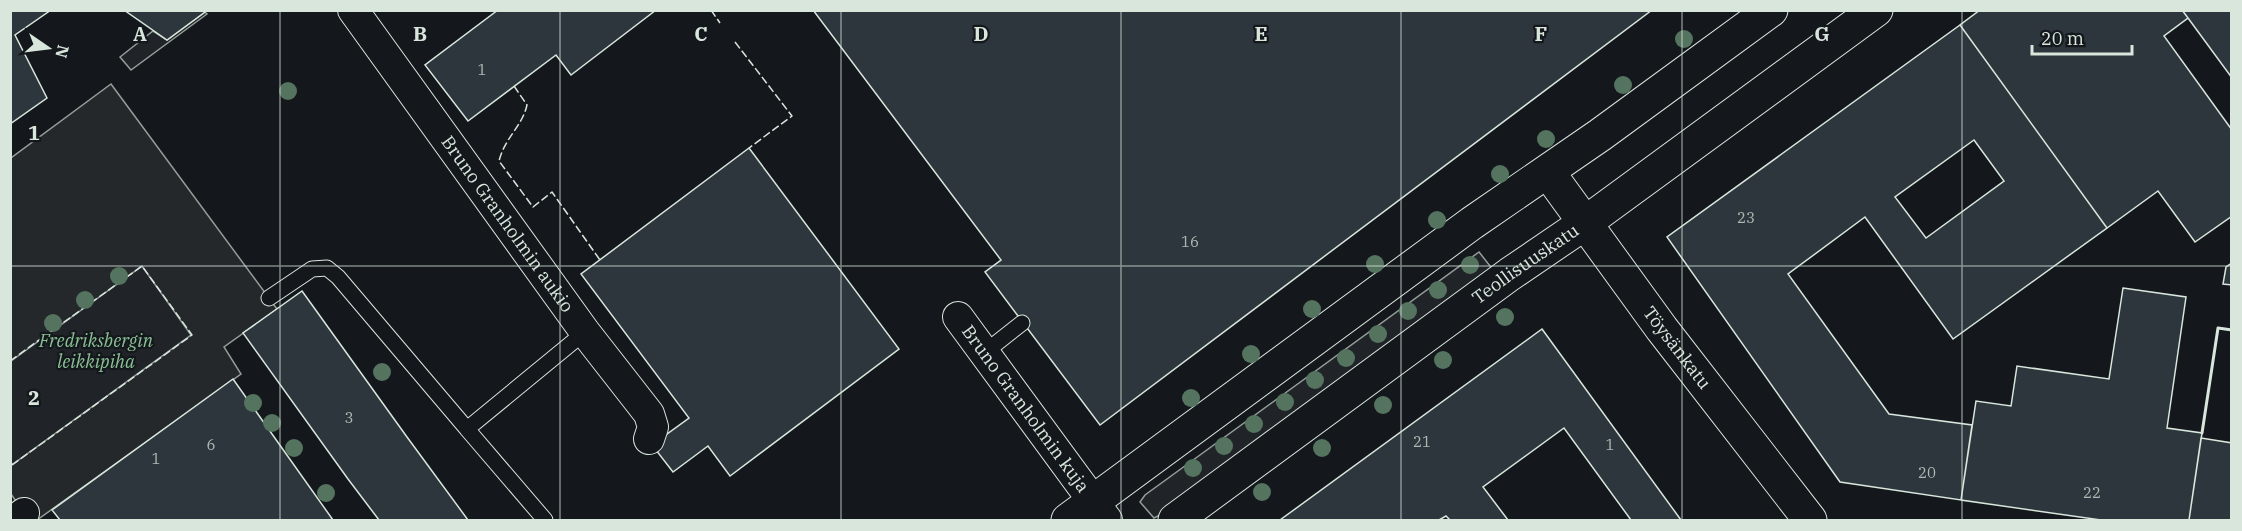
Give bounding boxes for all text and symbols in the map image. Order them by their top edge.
north arrow [18,18,78,78]
scale bar [2032,18,2132,56]
text: A [133,20,147,47]
text: B [413,20,427,47]
text: C [694,20,708,47]
text: D [973,20,989,47]
text: E [1254,20,1268,47]
text: F [1535,20,1547,47]
text: G [1814,20,1830,47]
text: 20 m [2041,27,2084,50]
text: N [51,43,74,60]
house number: 1 [477,60,487,79]
text: 1 [28,119,40,146]
street label: Bruno Granholmin aukio [436,131,579,317]
house number: 23 [1737,208,1755,227]
street label: Teollisuuskatu [1467,219,1583,309]
house number: 16 [1181,232,1199,251]
street label: Töysänkatu [1638,302,1716,394]
street label: Bruno Granholmin kuja [957,320,1095,497]
park label: Fredriksbergin leikkipiha [38,329,154,373]
text: 2 [28,384,40,411]
house number: 3 [344,408,354,427]
house number: 21 [1413,432,1431,451]
house number: 6 [206,435,216,454]
house number: 1 [1605,435,1615,454]
house number: 1 [151,449,161,468]
house number: 20 [1918,463,1936,482]
house number: 22 [2083,483,2101,502]

